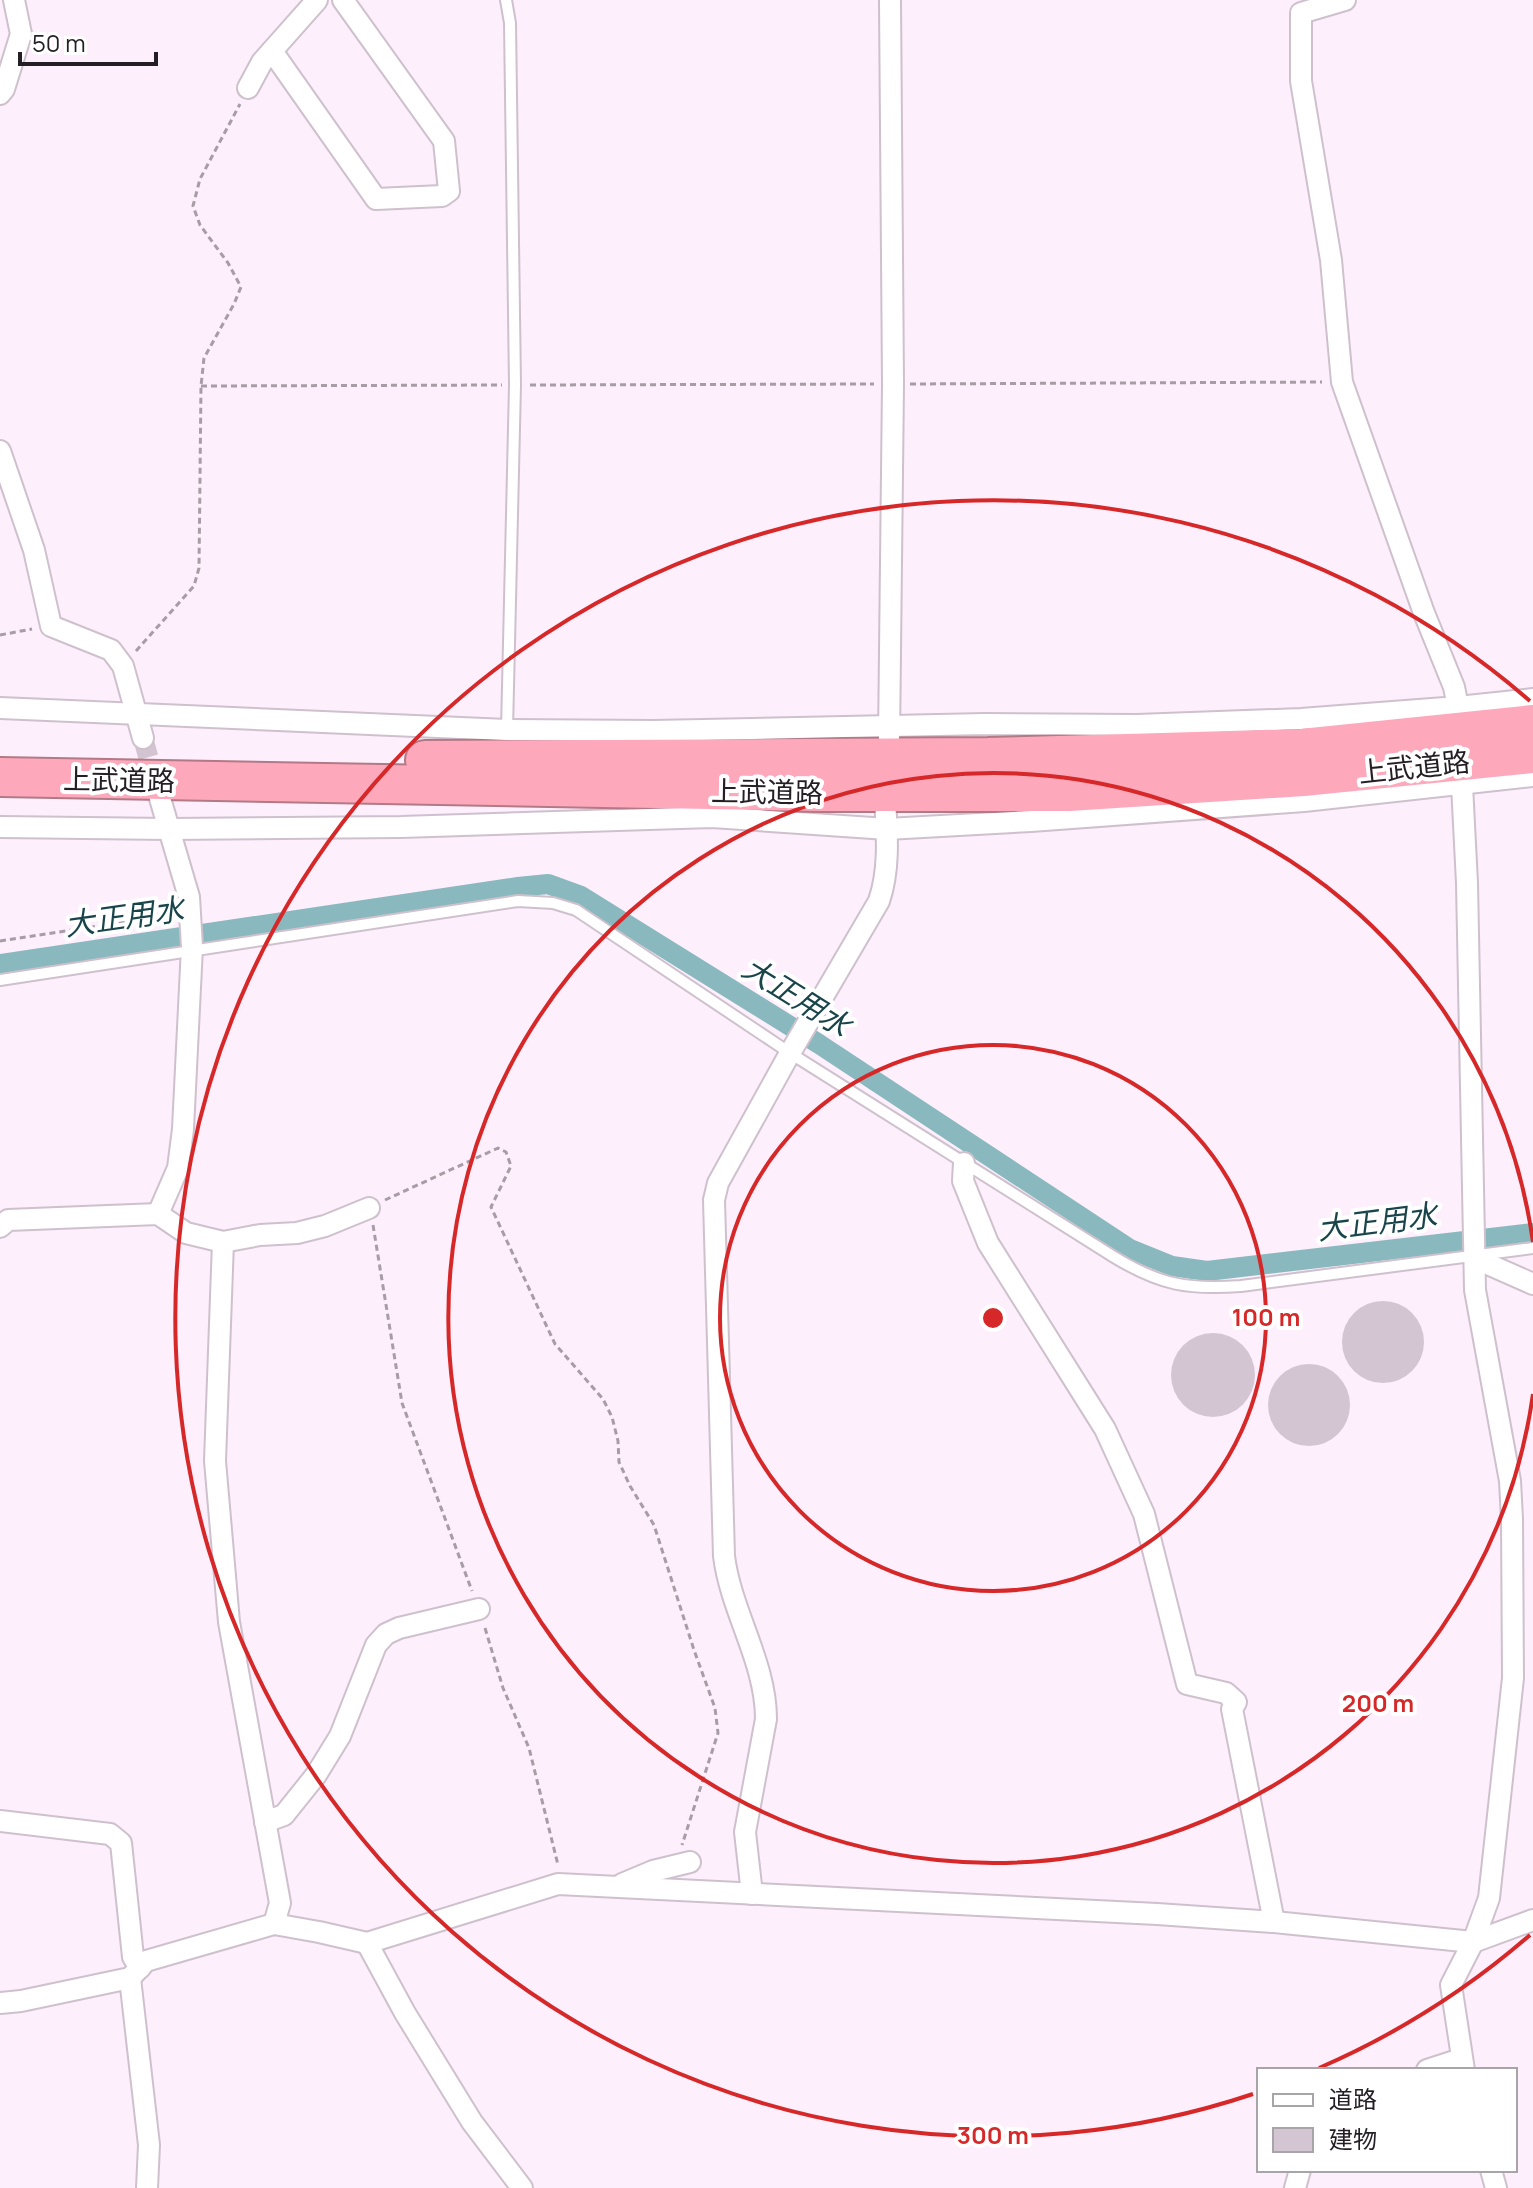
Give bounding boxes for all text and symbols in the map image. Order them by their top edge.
scale bar [20,16,156,66]
text: 50 m [32,26,86,59]
street label: 上武道路 [1356,741,1472,791]
street label: 上武道路 [63,759,175,799]
street label: 上武道路 [711,771,823,811]
water label: 大正用水 [62,887,189,945]
water label: 大正用水 [735,947,861,1047]
water label: 大正用水 [1315,1193,1442,1249]
text: 100 m [1232,1300,1300,1333]
centre of rings [979,1304,1007,1332]
text: 200 m [1342,1686,1414,1719]
legend [1257,2068,1517,2172]
text: 道路 [1329,2082,1377,2115]
text: 300 m [957,2118,1029,2151]
text: 建物 [1329,2122,1377,2155]

